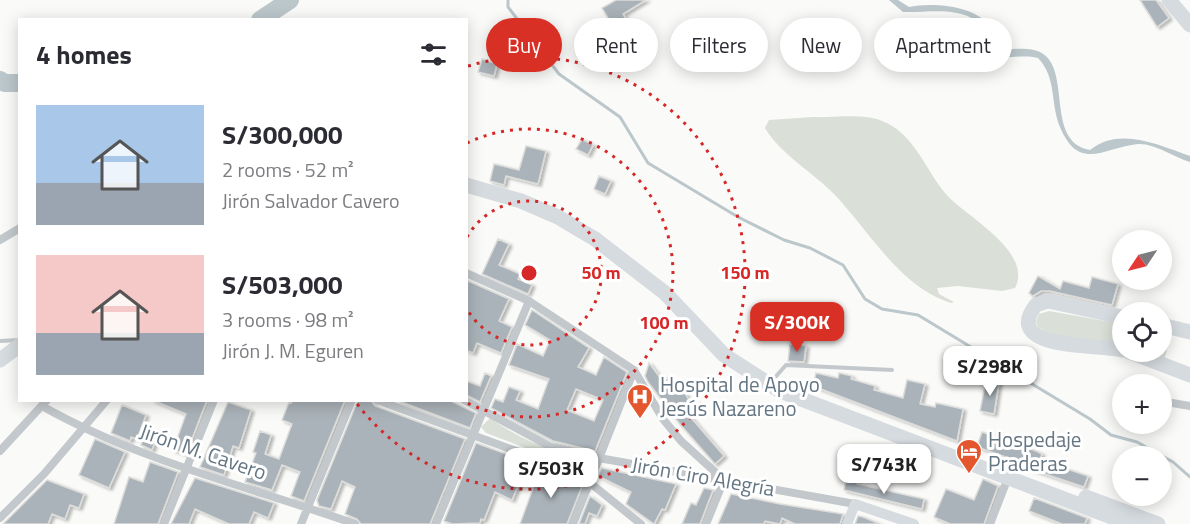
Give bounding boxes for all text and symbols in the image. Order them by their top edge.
chip: Buy [486,18,562,72]
chip: Rent [574,18,658,72]
chip: Filters [670,18,768,72]
chip: New [780,18,862,72]
chip: Apartment [874,18,1012,72]
text: 4 homes [36,35,132,74]
icon: filters [417,38,450,71]
text: S/300,000 [222,115,342,154]
icon: home [84,129,156,201]
text: 2 rooms · 52 m² [222,154,354,185]
text: Jirón Salvador Cavero [222,185,400,216]
north arrow [1112,230,1172,290]
map controls [1112,230,1172,506]
text: 50 m [581,259,621,286]
text: 150 m [720,259,770,286]
centre of rings [519,263,539,283]
text: S/503,000 [222,265,342,304]
icon: home [84,279,156,351]
pin: S/300K [748,302,846,353]
button: locate [1112,302,1172,362]
text: 3 rooms · 98 m² [222,304,354,335]
text: S/300K [764,306,830,337]
text: 100 m [639,309,689,336]
text: Jirón J. M. Eguren [222,335,364,366]
pin: S/298K [941,346,1039,397]
text: S/298K [957,350,1023,381]
place label: Hospital de Apoyo Jesús Nazareno [660,368,820,424]
button: + [1112,374,1172,434]
hospital icon: Hospital de Apoyo Jesús Nazareno [625,382,655,420]
street label: Jirón M. Cavero [136,414,271,488]
place label: Hospedaje Praderas [988,423,1081,479]
hotel icon: Hospedaje Praderas [954,437,984,475]
pin: S/743K [835,444,933,495]
button: − [1112,446,1172,506]
pin: S/503K [502,448,600,499]
street label: Jirón Ciro Alegría [629,448,778,504]
text: S/743K [851,448,917,479]
text: S/503K [518,452,584,483]

